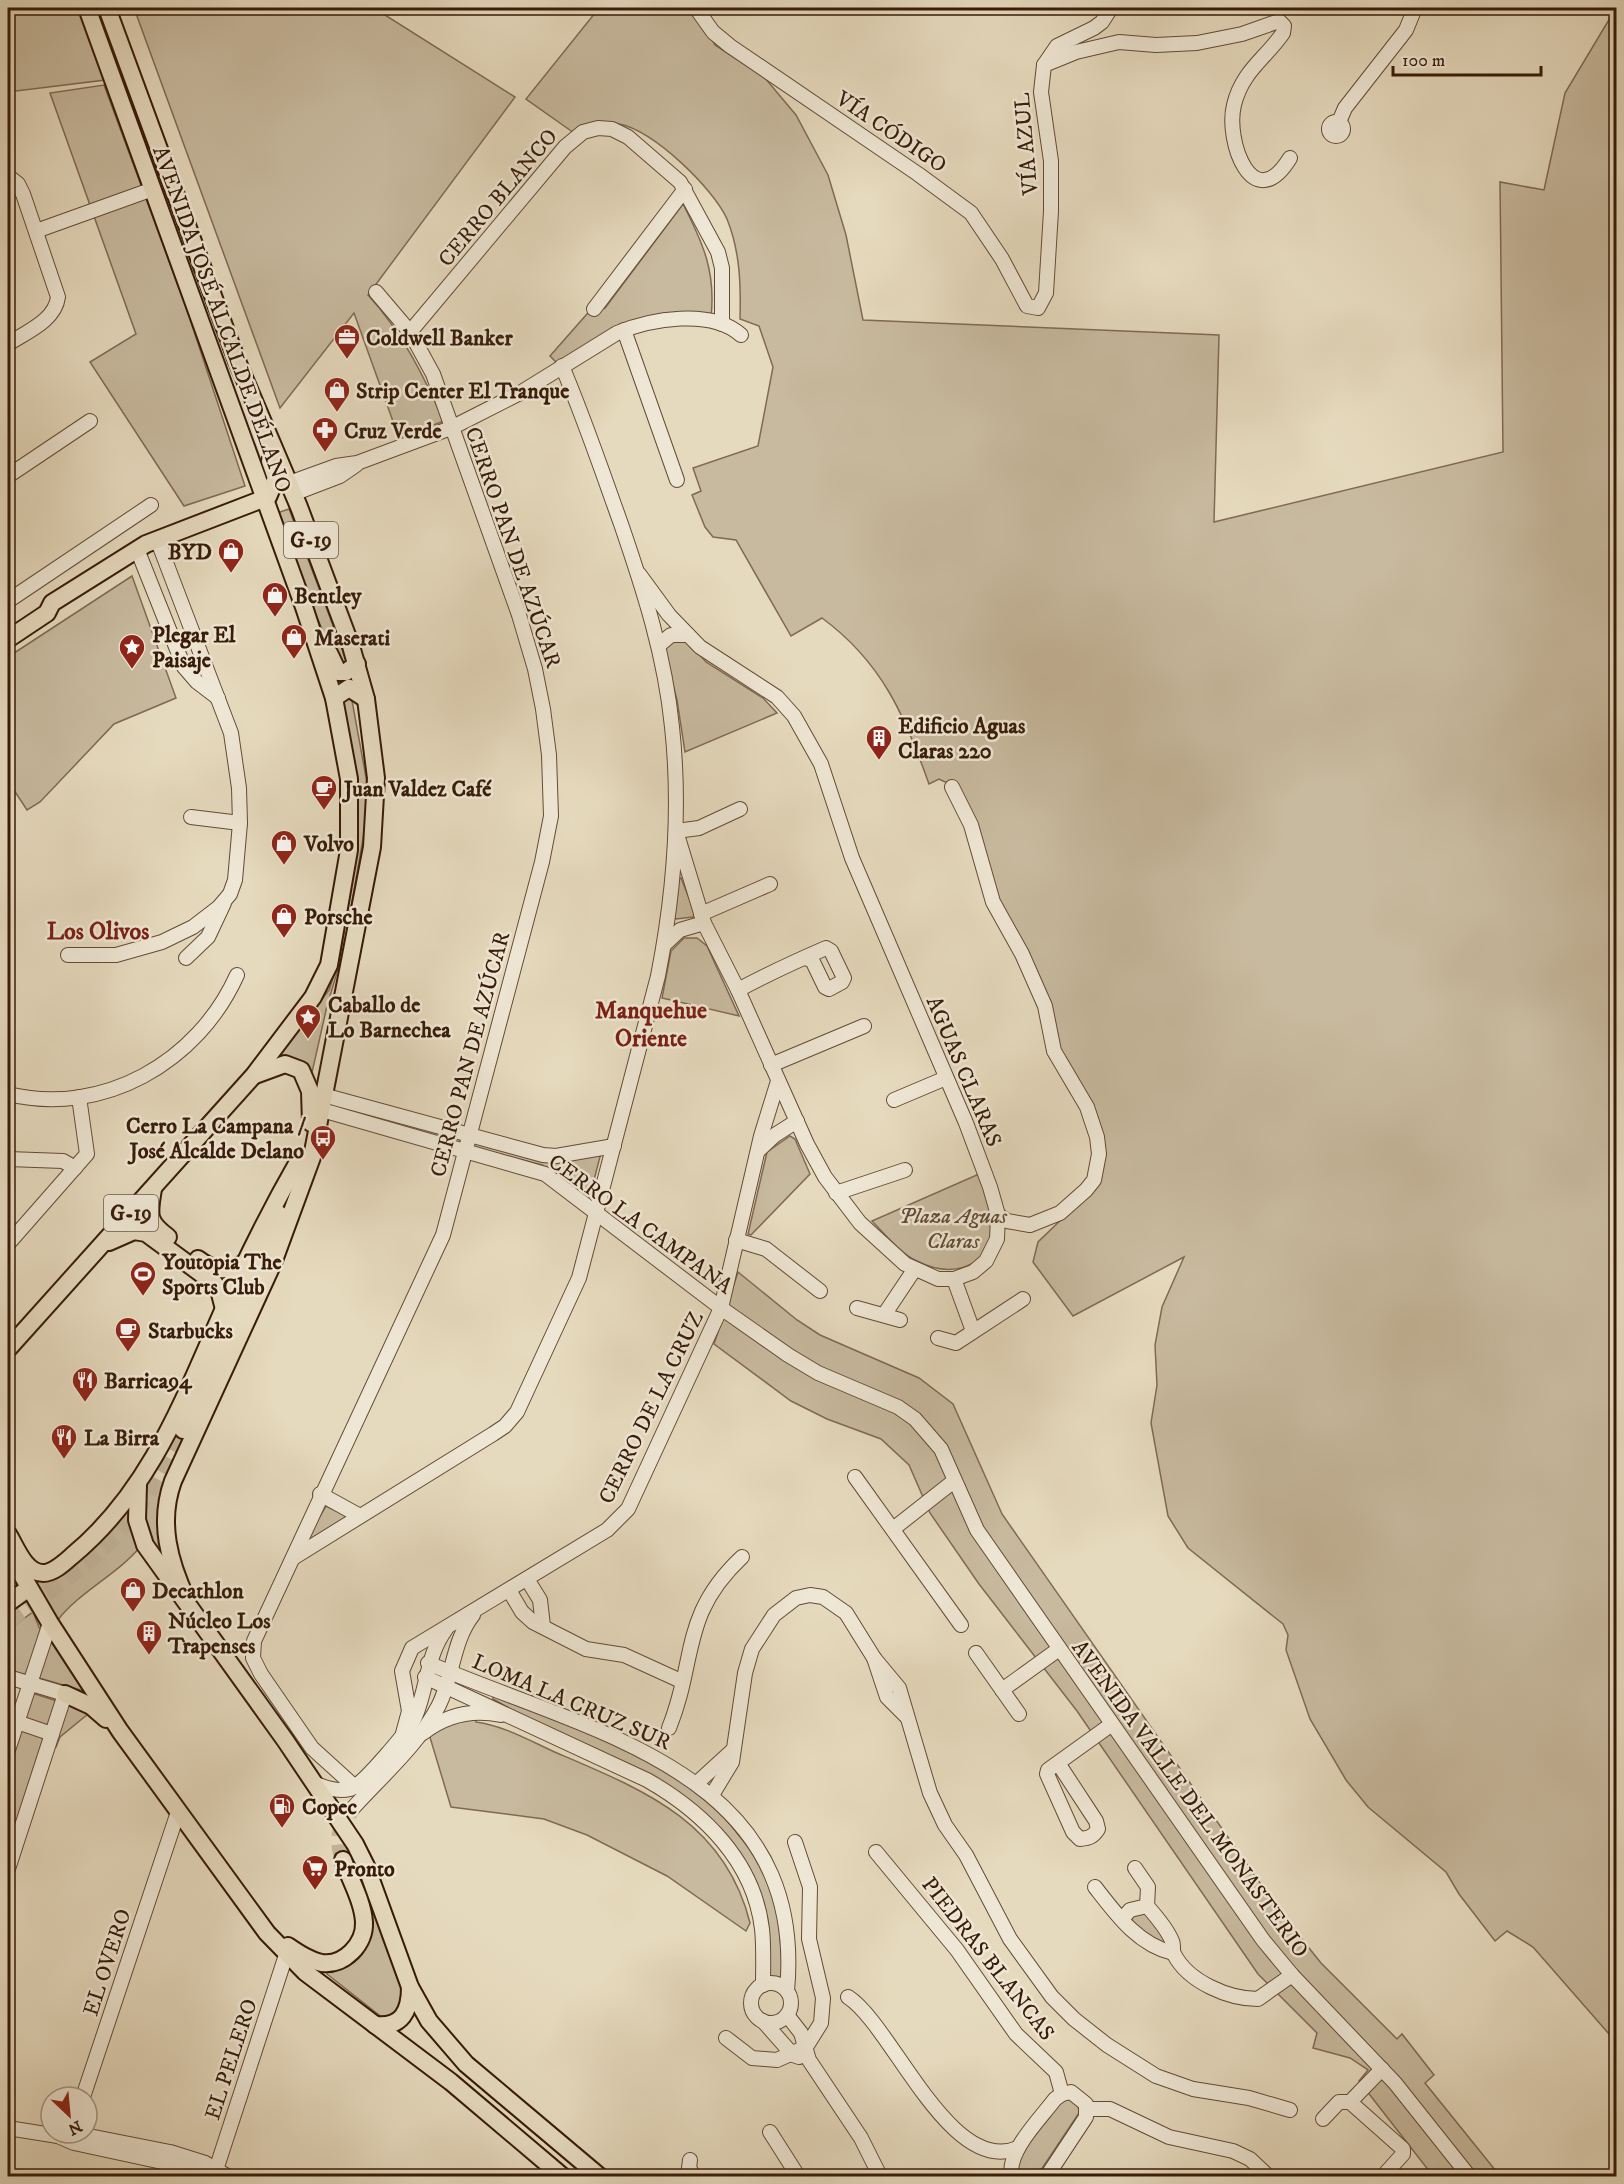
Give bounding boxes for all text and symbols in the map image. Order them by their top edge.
scale bar [1393,39,1542,77]
text: 100 m [1402,50,1445,72]
street label: VÍA CÓDIGO [830,84,952,179]
street label: VÍA AZUL [1008,91,1045,197]
street label: CERRO BLANCO [433,124,564,272]
street label: AVENIDA JOSÉ ALCALDE DÉLANO [146,142,297,497]
office icon: Coldwell Banker [332,322,362,360]
place label: Coldwell Banker [366,325,513,352]
shop icon: Strip Center El Tranque [322,375,352,413]
place label: Strip Center El Tranque [356,378,569,405]
pharmacy icon: Cruz Verde [310,415,340,453]
place label: Cruz Verde [344,418,442,445]
street label: CERRO PAN DE AZÚCAR [459,423,568,672]
road number: G-19 [284,522,338,558]
shop icon: BYD [216,536,246,574]
place label: BYD [168,539,212,566]
shop icon: Bentley [260,580,290,618]
place label: Bentley [294,583,362,610]
place label: Plegar El Paisaje [152,622,236,675]
shop icon: Maserati [279,622,309,660]
place label: Maserati [314,625,390,652]
place icon: Plegar El Paisaje [117,632,147,670]
place label: Edificio Aguas Claras 220 [898,713,1026,765]
building icon: Edificio Aguas Claras 220 [864,723,894,761]
cafe icon: Juan Valdez Café [309,773,339,811]
place label: Juan Valdez Café [341,776,492,803]
shop icon: Volvo [269,828,299,866]
place label: Volvo [303,831,354,858]
shop icon: Porsche [269,901,299,939]
place label: Porsche [304,904,373,931]
district label: Los Olivos [47,917,149,947]
street label: CERRO PAN DE AZÚCAR [424,928,516,1180]
place label: Caballo de Lo Barnechea [328,992,451,1044]
street label: AGUAS CLARAS [920,992,1007,1151]
district label: Manquehue Oriente [595,996,707,1054]
place icon: Caballo de Lo Barnechea [293,1002,323,1040]
place label: Cerro La Campana / José Alcalde Delano [126,1113,306,1165]
bus stop icon: Cerro La Campana / José Alcalde Delano [308,1123,338,1161]
street label: CERRO LA CAMPANA [543,1148,738,1301]
road number: G-19 [104,1195,158,1231]
park label: Plaza Aguas Claras [899,1203,1008,1255]
place label: Youtopia The Sports Club [161,1249,282,1301]
sports icon: Youtopia The Sports Club [128,1259,158,1297]
street label: CERRO DE LA CRUZ [593,1307,710,1508]
cafe icon: Starbucks [113,1315,143,1353]
place label: Starbucks [148,1318,233,1345]
restaurant icon: Barrica94 [70,1365,100,1403]
place label: Barrica94 [104,1368,193,1395]
restaurant icon: La Birra [49,1422,79,1460]
place label: La Birra [84,1425,160,1452]
shop icon: Decathlon [118,1575,148,1613]
place label: Decathlon [152,1578,244,1605]
place label: Núcleo Los Trapenses [167,1608,271,1660]
building icon: Núcleo Los Trapenses [134,1618,164,1656]
street label: AVENIDA VALLE DEL MONASTERIO [1065,1635,1314,1963]
street label: LOMA LA CRUZ SUR [468,1648,675,1757]
fuel station icon: Copec [267,1791,297,1829]
place label: Copec [302,1794,357,1821]
supermarket icon: Pronto [300,1853,330,1891]
place label: Pronto [334,1856,395,1883]
street label: PIEDRAS BLANCAS [915,1872,1060,2046]
street label: EL OVERO [77,1906,137,2019]
street label: EL PELERO [199,1995,264,2124]
north arrow [39,2085,99,2145]
text: N [65,2116,85,2139]

